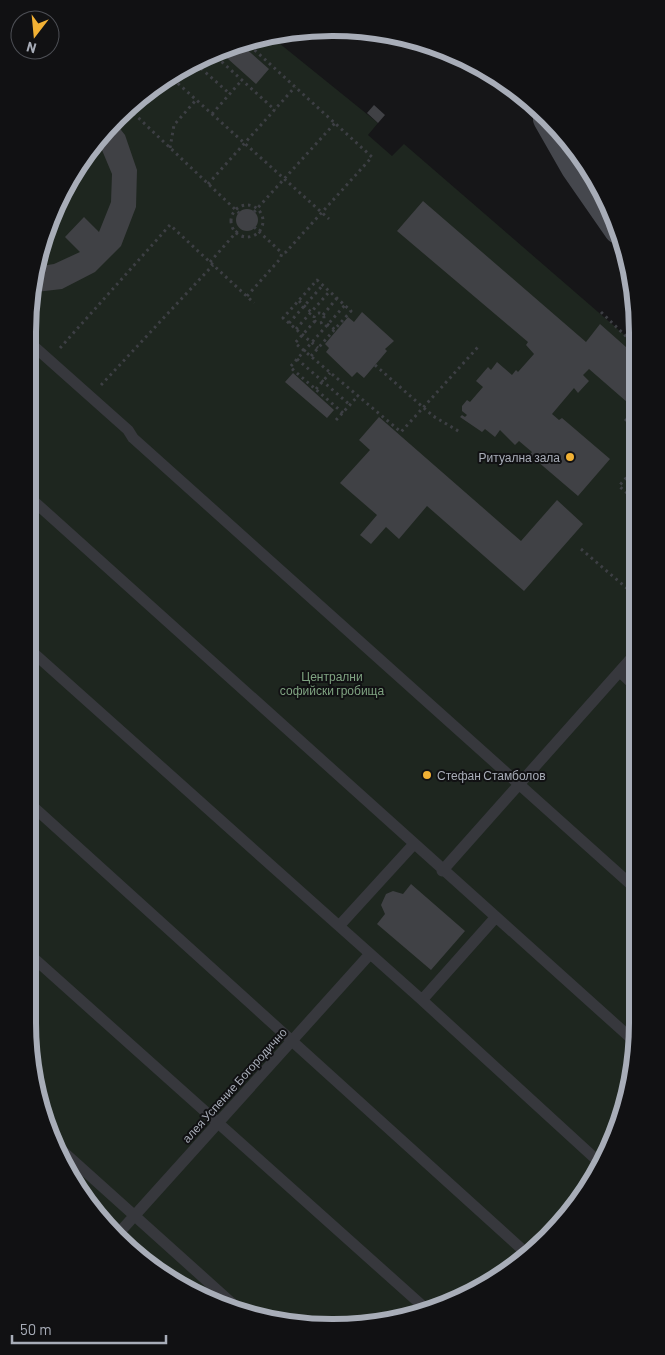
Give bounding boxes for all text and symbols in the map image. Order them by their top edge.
north arrow [10,10,60,60]
text: N [24,39,38,57]
place label: Ритуална зала [479,450,560,465]
marker: Ритуална зала [564,451,576,463]
park label: Централни софийски гробища [280,669,384,698]
place label: Стефан Стамболов [437,768,546,783]
marker: Стефан Стамболов [421,769,433,781]
street label: алея Успение Богородично [179,1025,290,1146]
scale bar [12,1312,166,1344]
text: 50 m [20,1320,52,1338]

